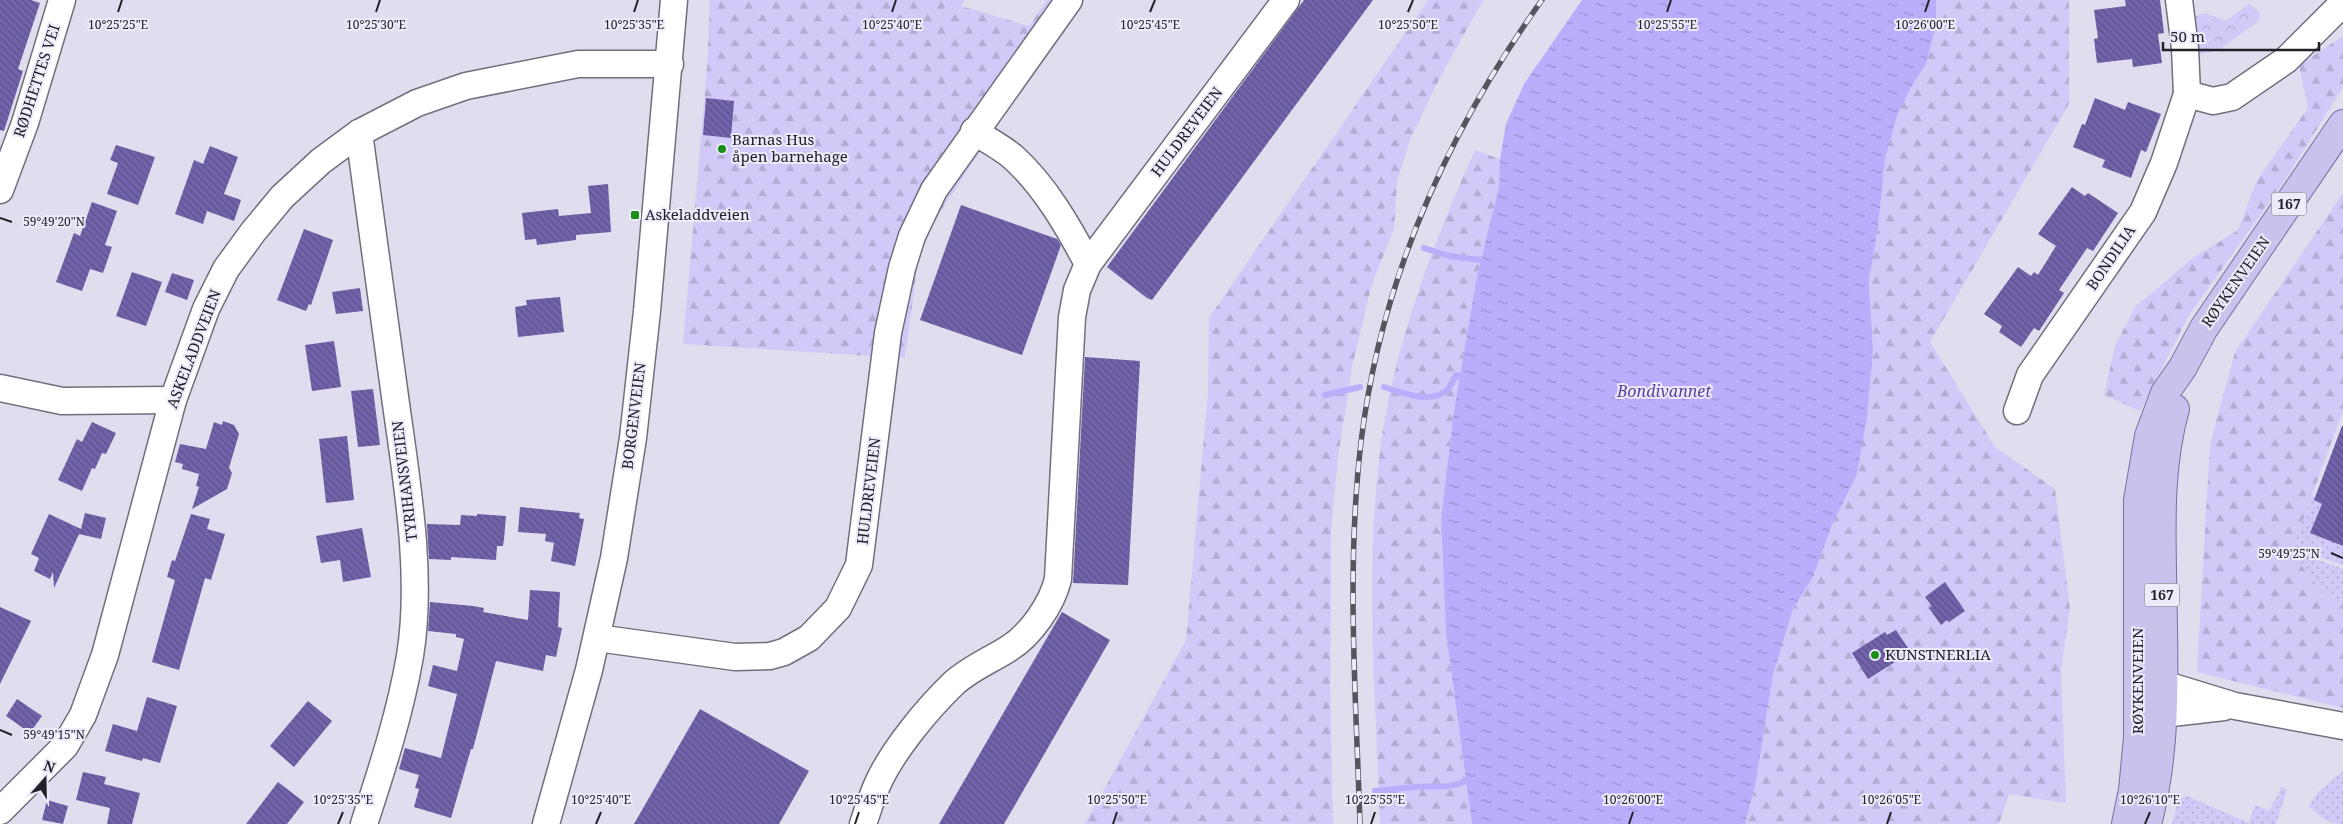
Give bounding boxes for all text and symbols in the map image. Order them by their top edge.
text: 10°25'25"E [88,16,148,33]
text: 10°25'30"E [346,16,406,33]
text: 10°25'35"E [604,16,664,33]
text: 10°25'40"E [862,16,922,33]
text: 10°25'45"E [1120,16,1180,33]
text: 10°25'50"E [1378,16,1438,33]
text: 10°25'55"E [1637,16,1697,33]
text: 10°26'00"E [1895,16,1955,33]
scale bar [2163,20,2319,52]
street label: RØDHETTES VEI [8,22,64,140]
text: 50 m [2170,26,2205,46]
street label: HULDREVEIEN [1146,82,1227,180]
place label: Barnas Hus åpen barnehage [732,129,848,166]
marker: Barnas Hus åpen barnehage [716,143,728,155]
road number: 167 [2272,192,2306,215]
place label: Askeladdveien [645,204,750,224]
marker: Askeladdveien [629,209,641,221]
text: 59°49'20"N [23,213,85,230]
street label: BONDILIA [2081,221,2139,294]
street label: RØYKENVEIEN [2196,232,2274,331]
street label: ASKELADDVEIEN [161,286,225,411]
street label: BORGENVEIEN [617,361,650,471]
water label: Bondivannet [1616,380,1711,402]
street label: TYRIHANSVEIEN [387,419,421,543]
street label: HULDREVEIEN [852,436,885,545]
text: 59°49'25"N [2258,545,2320,562]
road number: 167 [2144,584,2180,606]
street label: RØYKENVEIEN [2127,627,2147,734]
place label: KUNSTNERLIA [1885,644,1991,664]
marker: KUNSTNERLIA [1869,649,1881,661]
text: 59°49'15"N [23,726,85,743]
north arrow [20,754,70,804]
text: N [41,755,58,777]
text: 10°25'35"E [313,791,373,808]
text: 10°25'40"E [571,791,631,808]
text: 10°25'45"E [829,791,889,808]
text: 10°25'50"E [1087,791,1147,808]
text: 10°25'55"E [1345,791,1405,808]
text: 10°26'00"E [1603,791,1663,808]
text: 10°26'05"E [1861,791,1921,808]
text: 10°26'10"E [2120,791,2180,808]

